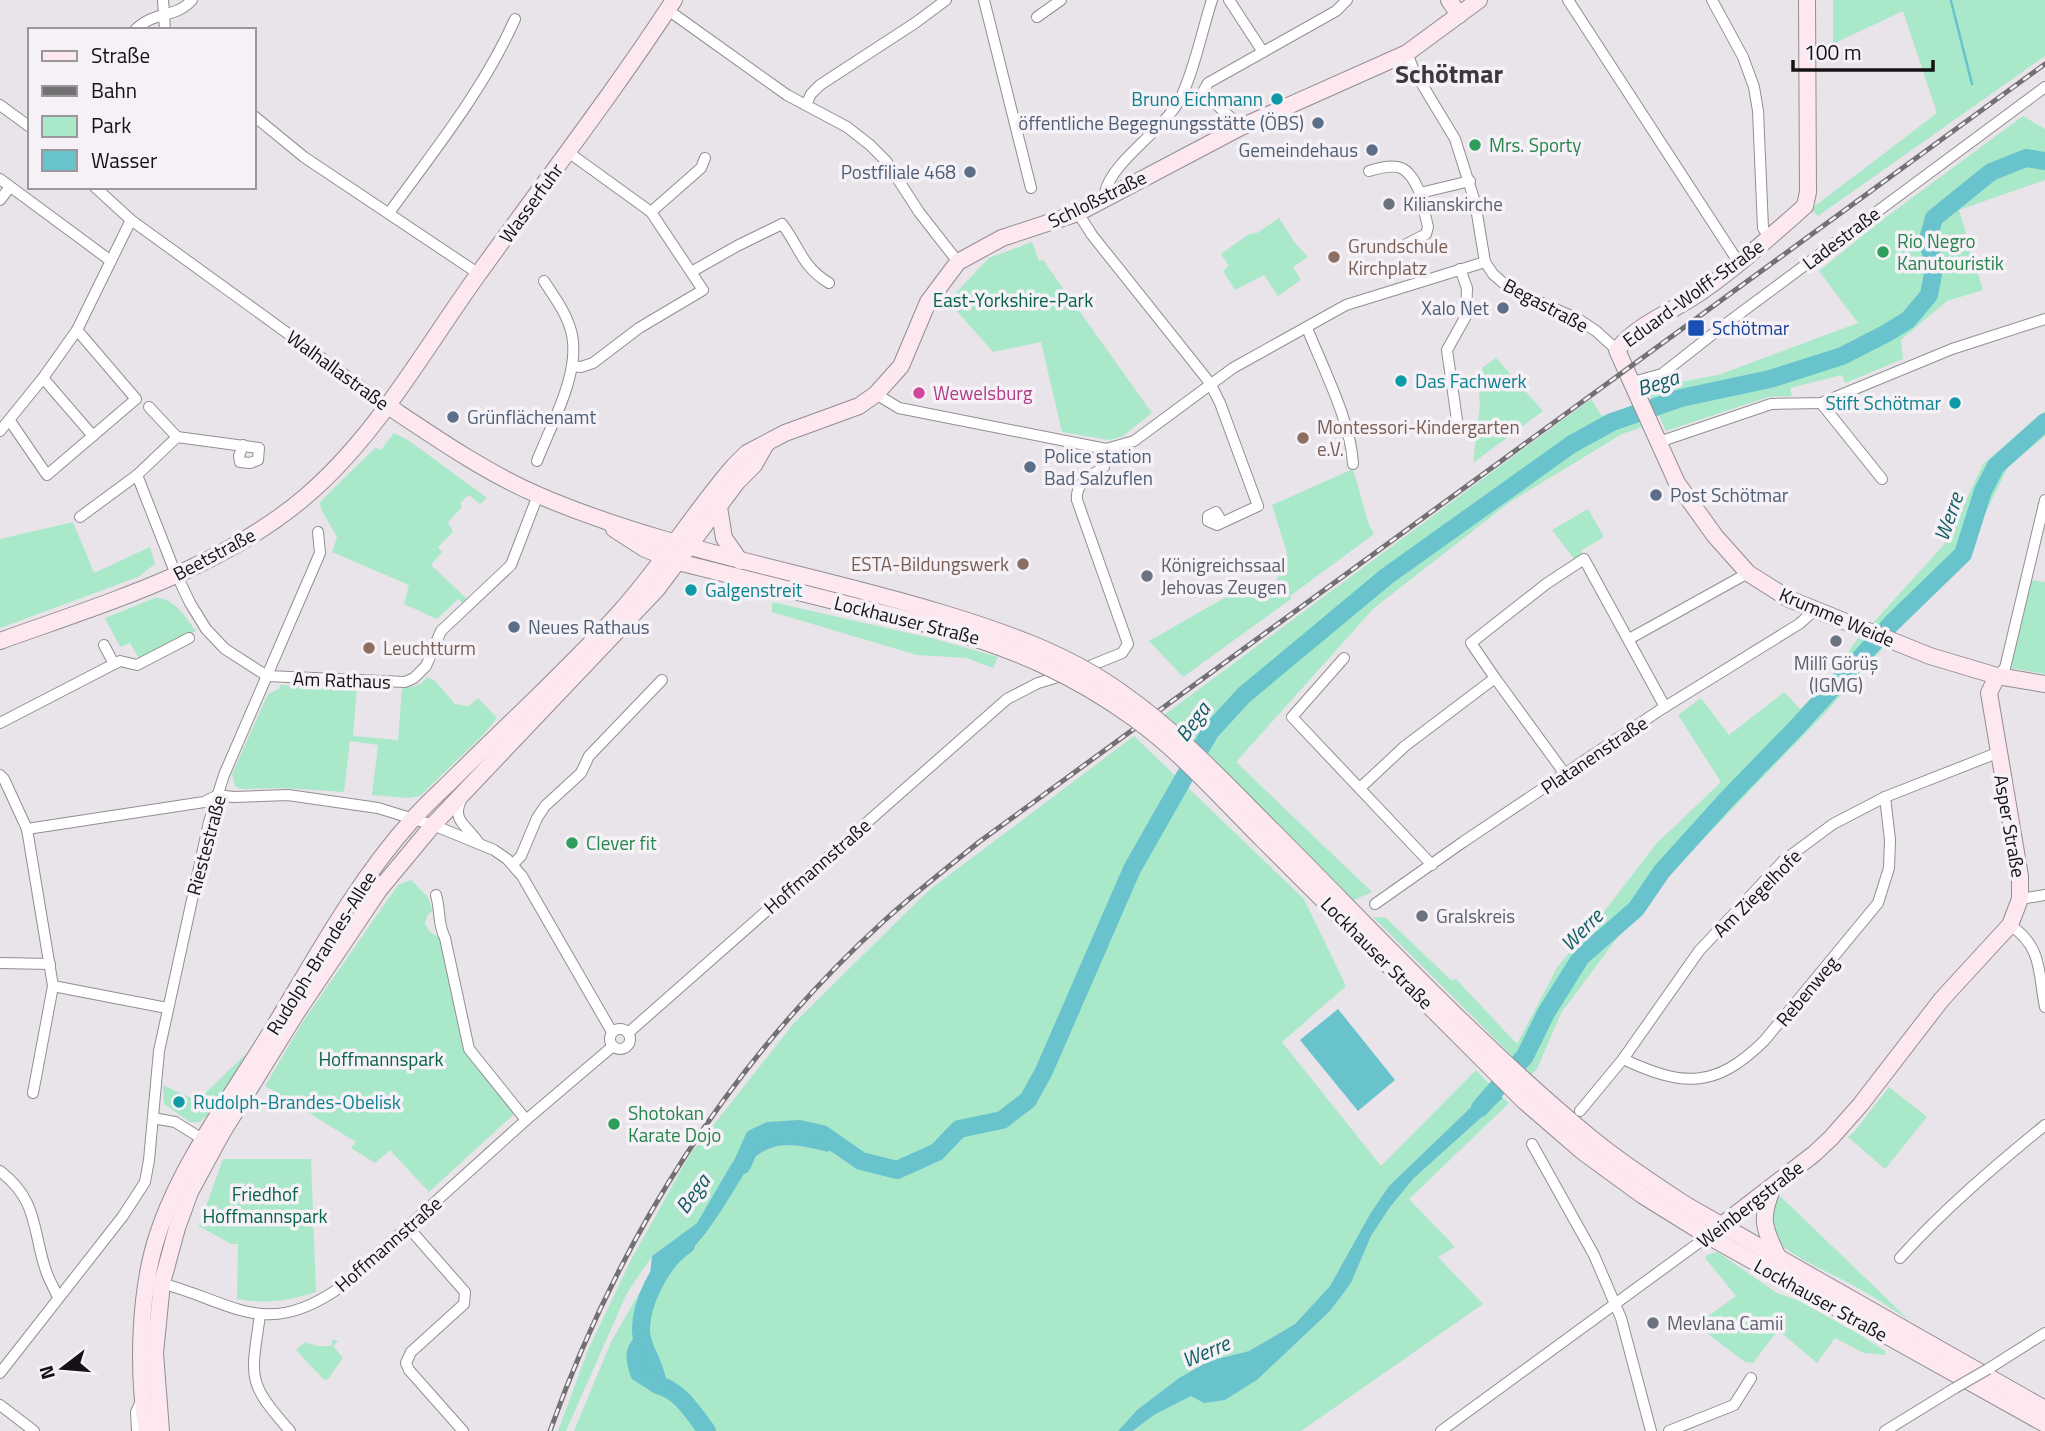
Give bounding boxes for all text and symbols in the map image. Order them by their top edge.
legend [28,28,256,189]
scale bar [1793,28,1933,72]
text: 100 m [1804,36,1861,68]
text: Straße [91,39,150,71]
district label: Schötmar [1395,54,1503,93]
text: Bahn [91,74,137,106]
place label: Bruno Eichmann [1131,84,1263,113]
marker: Bruno Eichmann [1269,91,1285,107]
place label: öffentliche Begegnungsstätte (ÖBS) [1018,108,1304,137]
text: Park [91,109,131,141]
marker: öffentliche Begegnungsstätte (ÖBS) [1310,115,1326,131]
place label: Mrs. Sporty [1489,130,1581,159]
place label: Gemeindehaus [1239,135,1358,164]
marker: Mrs. Sporty [1467,137,1483,153]
marker: Gemeindehaus [1364,142,1380,158]
text: Wasser [91,144,157,176]
street label: Wasserfuhr [492,156,570,249]
place label: Postfiliale 468 [841,157,956,186]
street label: Schloßstraße [1043,162,1151,235]
marker: Postfiliale 468 [962,164,978,180]
place label: Kilianskirche [1403,189,1503,218]
marker: Kilianskirche [1381,196,1397,212]
street label: Ladestraße [1796,199,1886,276]
place label: Rio Negro Kanutouristik [1897,226,2004,277]
place label: Grundschule Kirchplatz [1348,231,1448,282]
street label: Eduard-Wolff-Straße [1616,231,1769,354]
marker: Rio Negro Kanutouristik [1875,244,1891,260]
marker: Grundschule Kirchplatz [1326,249,1342,265]
street label: Begastraße [1499,270,1594,339]
park label: East-Yorkshire-Park [933,285,1093,314]
place label: Xalo Net [1421,293,1489,322]
marker: Xalo Net [1495,300,1511,316]
place label: Schötmar [1712,313,1790,342]
marker: Schötmar [1686,318,1706,338]
street label: Walhallastraße [281,322,396,417]
water label: Bega [1633,360,1684,404]
place label: Das Fachwerk [1415,366,1527,395]
marker: Das Fachwerk [1393,373,1409,389]
place label: Wewelsburg [933,378,1033,407]
marker: Wewelsburg [911,385,927,401]
place label: Stift Schötmar [1826,388,1941,417]
marker: Stift Schötmar [1947,395,1963,411]
place label: Grünflächenamt [467,402,596,431]
marker: Grünflächenamt [445,409,461,425]
place label: Montessori-Kindergarten e.V. [1317,412,1520,463]
marker: Montessori-Kindergarten e.V. [1295,430,1311,446]
place label: Police station Bad Salzuflen [1044,441,1153,492]
marker: Police station Bad Salzuflen [1022,459,1038,475]
place label: Post Schötmar [1670,480,1789,509]
marker: Post Schötmar [1648,487,1664,503]
water label: Werre [1925,487,1972,545]
street label: Beetstraße [167,520,260,587]
place label: ESTA-Bildungswerk [851,549,1009,578]
place label: Königreichssaal Jehovas Zeugen [1161,550,1287,601]
marker: ESTA-Bildungswerk [1015,556,1031,572]
marker: Königreichssaal Jehovas Zeugen [1139,568,1155,584]
place label: Galgenstreit [705,575,803,604]
street label: Krumme Weide [1775,579,1899,654]
marker: Galgenstreit [683,582,699,598]
street label: Lockhauser Straße [831,587,983,652]
place label: Neues Rathaus [528,612,650,641]
marker: Neues Rathaus [506,619,522,635]
place label: Leuchtturm [383,633,476,662]
marker: Millî Görüş (IGMG) [1828,633,1844,649]
marker: Leuchtturm [361,640,377,656]
place label: Millî Görüş (IGMG) [1794,648,1878,699]
street label: Am Rathaus [293,663,392,696]
water label: Bega [1167,694,1218,748]
street label: Platanenstraße [1534,708,1653,801]
street label: Asper Straße [1987,772,2034,880]
street label: Riestestraße [178,792,233,898]
street label: Hoffmannstraße [757,811,876,920]
place label: Clever fit [586,828,657,857]
marker: Clever fit [564,835,580,851]
street label: Am Ziegelhofe [1706,842,1808,944]
street label: Rudolph-Brandes-Allee [258,865,383,1040]
street label: Lockhauser Straße [1314,890,1440,1016]
water label: Werre [1553,900,1611,958]
place label: Gralskreis [1436,901,1515,930]
marker: Gralskreis [1414,908,1430,924]
street label: Rebenweg [1768,949,1845,1032]
park label: Hoffmannspark [318,1044,444,1073]
place label: Rudolph-Brandes-Obelisk [193,1087,401,1116]
marker: Rudolph-Brandes-Obelisk [171,1094,187,1110]
place label: Shotokan Karate Dojo [628,1098,721,1149]
marker: Shotokan Karate Dojo [606,1116,622,1132]
street label: Weinbergstraße [1690,1153,1809,1255]
water label: Bega [667,1166,718,1220]
park label: Friedhof Hoffmannspark [202,1179,328,1230]
street label: Hoffmannstraße [328,1189,447,1298]
street label: Lockhauser Straße [1749,1251,1893,1348]
place label: Mevlana Camii [1667,1308,1783,1337]
marker: Mevlana Camii [1645,1315,1661,1331]
water label: Werre [1177,1326,1236,1375]
north arrow [28,1333,98,1403]
text: N [30,1362,62,1383]

